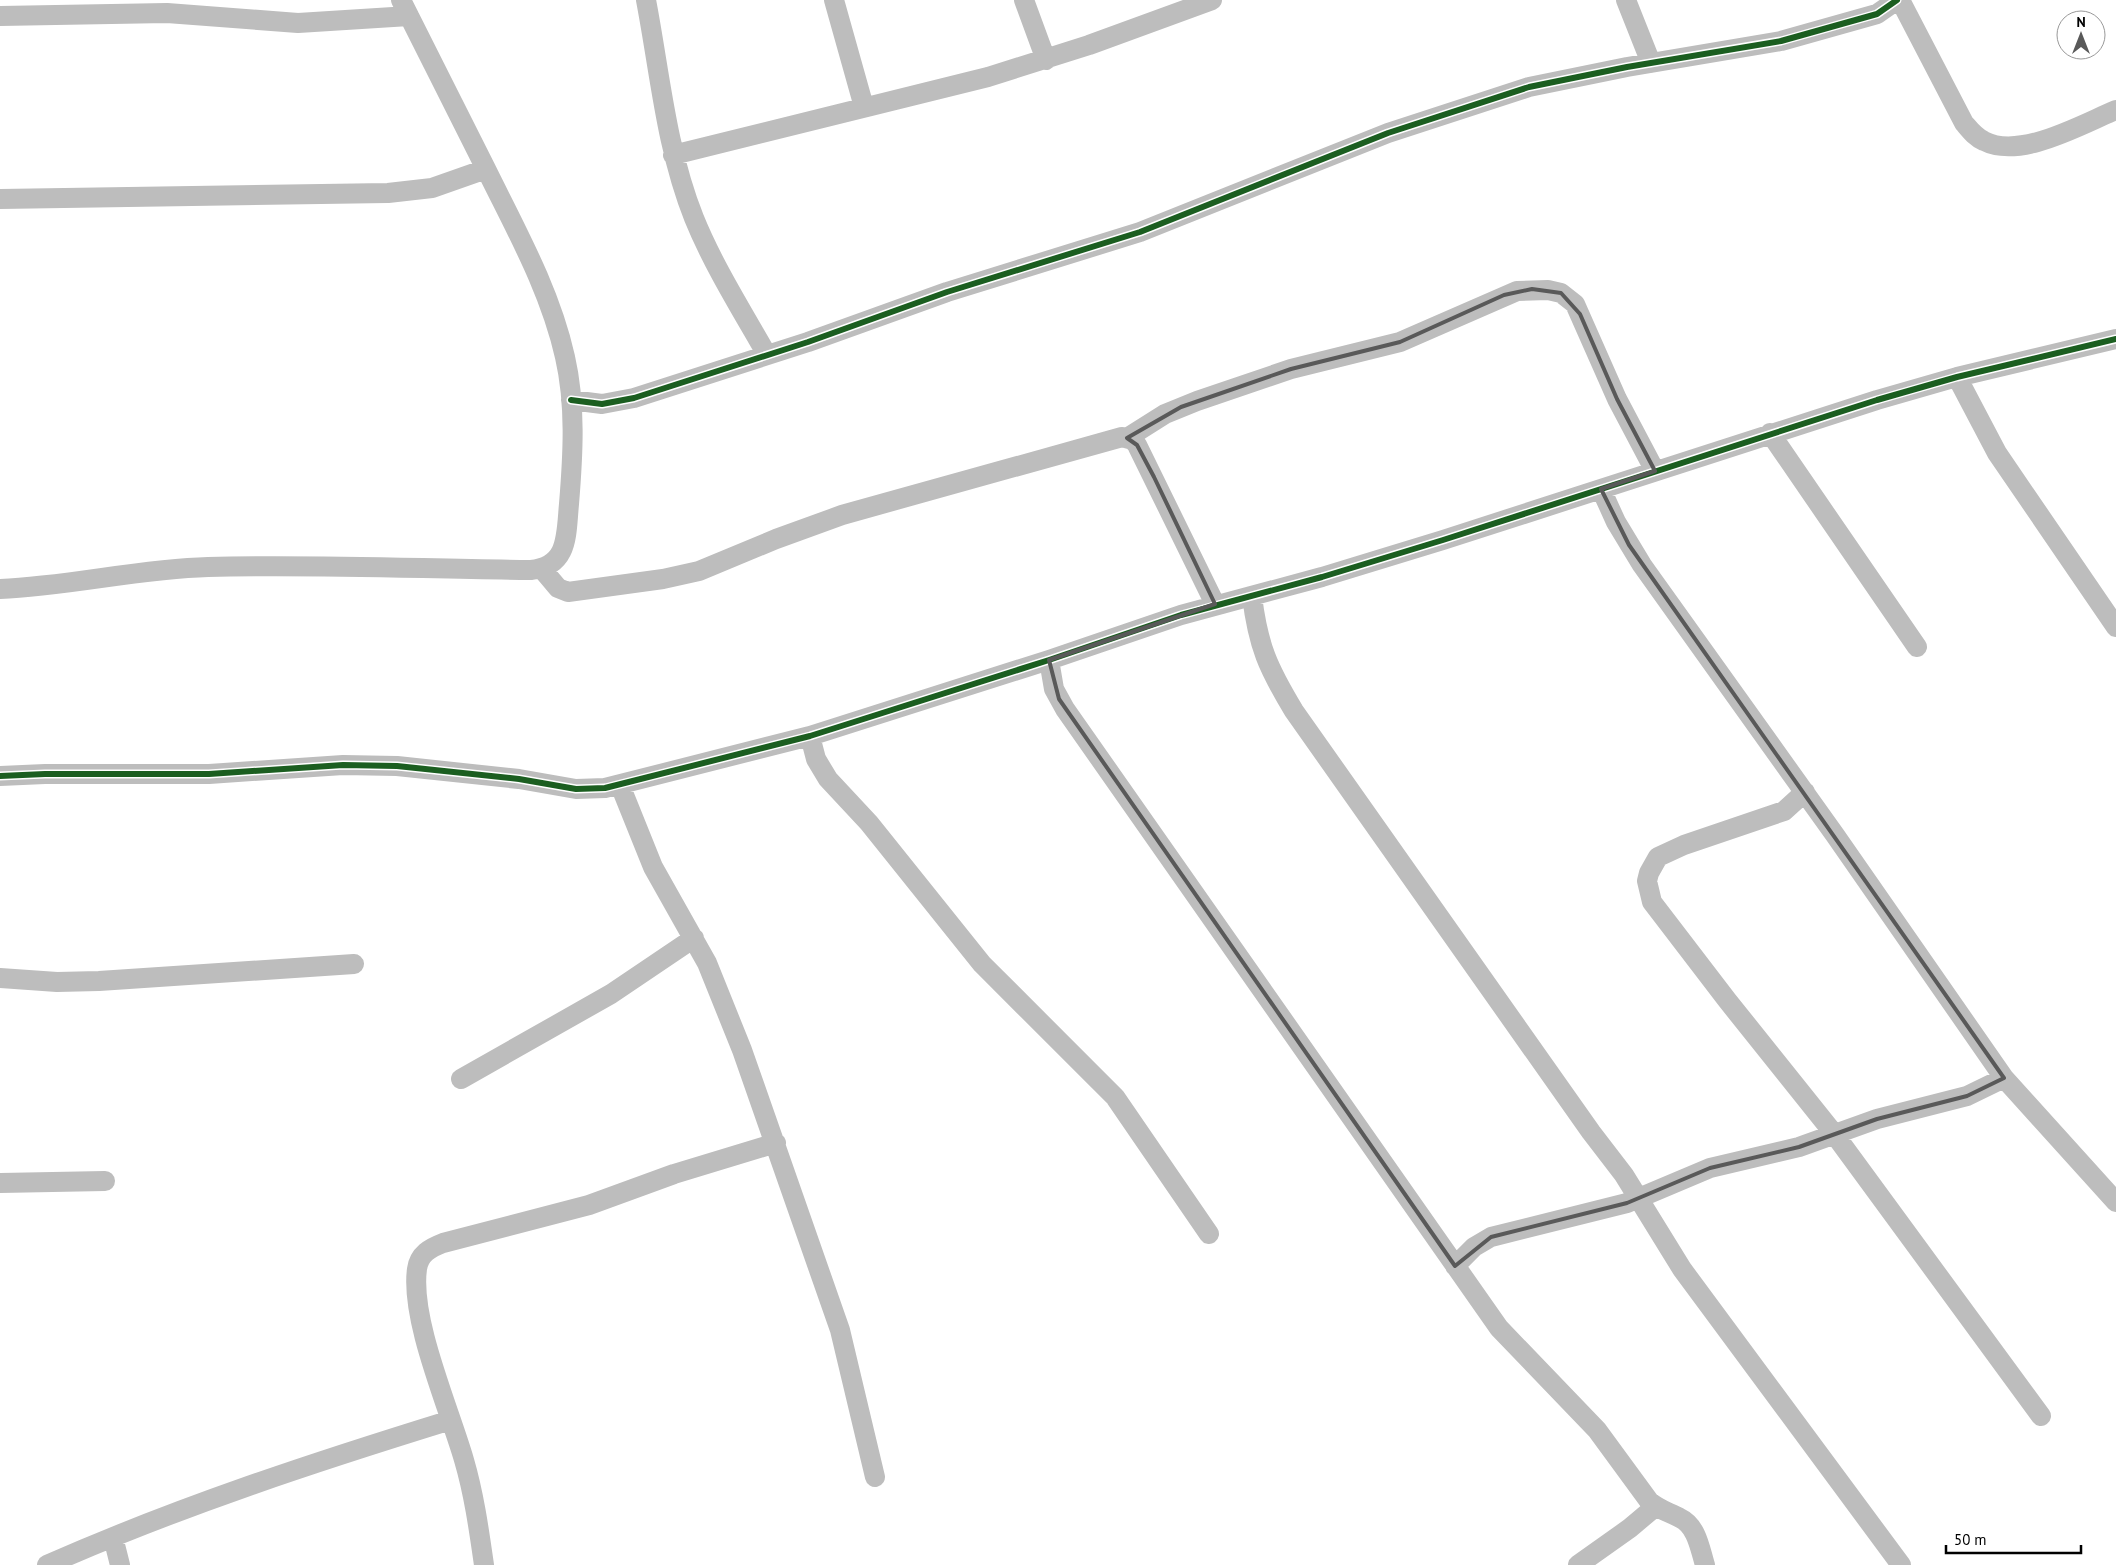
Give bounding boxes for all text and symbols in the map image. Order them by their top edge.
north arrow [2056,10,2106,60]
text: N [2076,13,2086,31]
scale bar [1946,1522,2081,1554]
text: 50 m [1954,1530,1987,1549]

